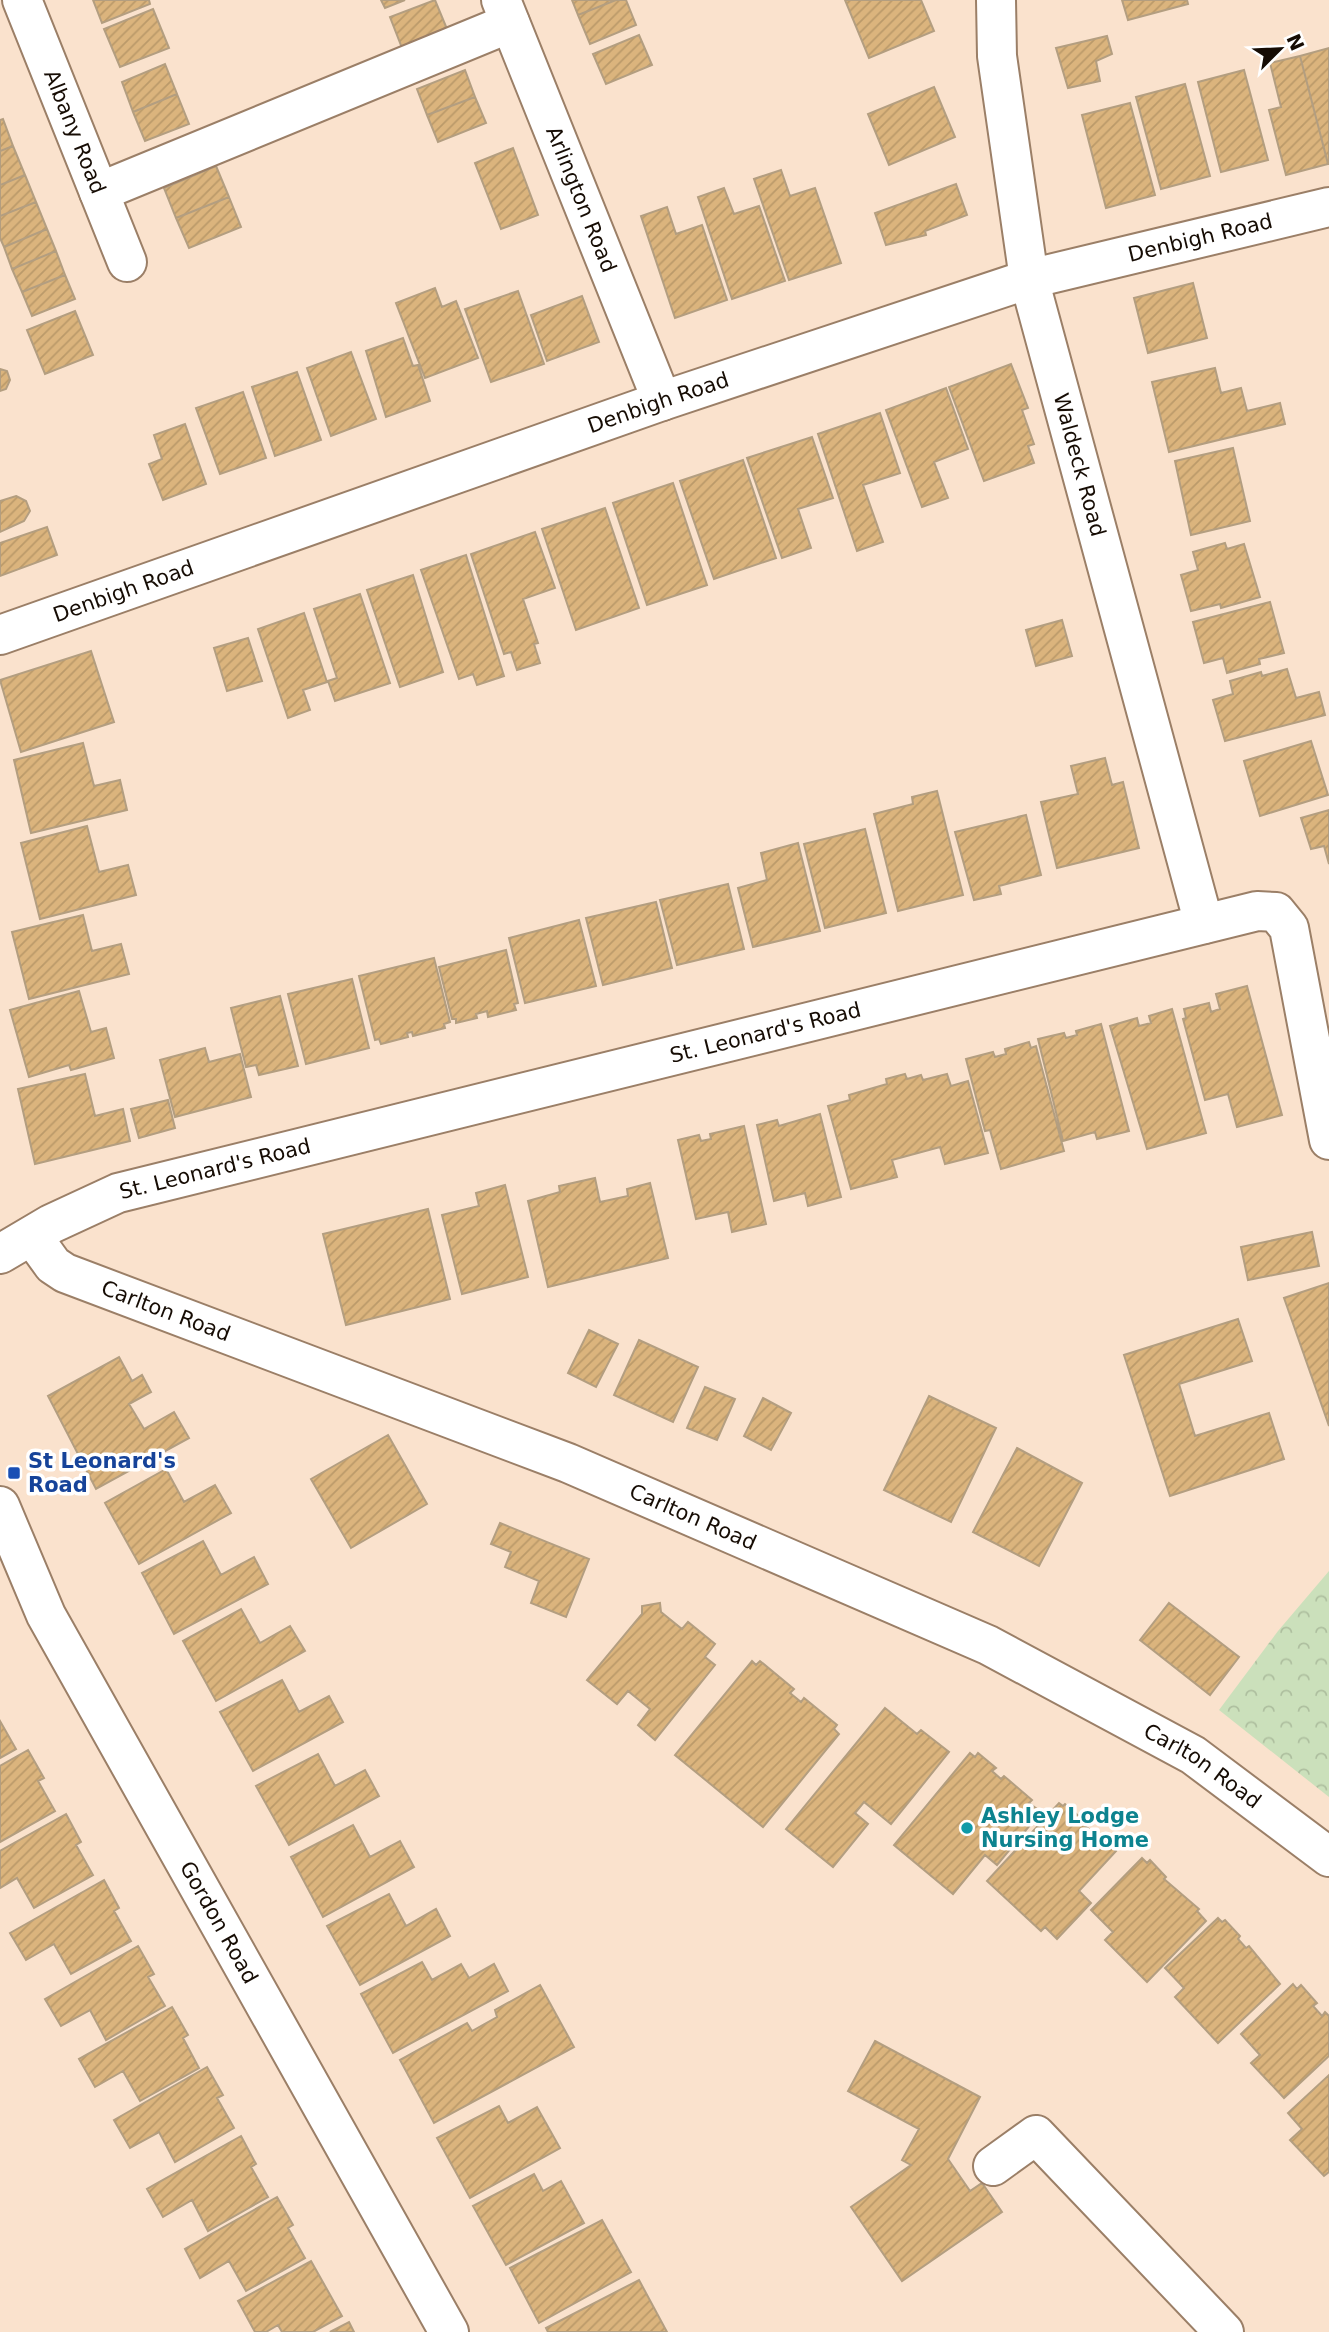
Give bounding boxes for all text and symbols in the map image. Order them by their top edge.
north arrow [1245,14,1315,84]
text: N [1282,30,1309,54]
street label: Albany Road [39,66,110,197]
street label: Arlington Road [541,123,621,276]
street label: Denbigh Road [1126,209,1275,267]
street label: Denbigh Road [584,368,732,438]
street label: Waldeck Road [1049,391,1110,539]
street label: Denbigh Road [50,555,197,627]
street label: St. Leonard's Road [667,997,863,1068]
street label: St. Leonard's Road [117,1134,313,1204]
street label: Carlton Road [98,1276,234,1346]
place label: St Leonard's Road [28,1449,176,1497]
marker: St Leonard's Road [6,1465,22,1481]
street label: Carlton Road [626,1479,760,1555]
street label: Carlton Road [1140,1719,1266,1814]
place label: Ashley Lodge Nursing Home [981,1804,1149,1852]
marker: Ashley Lodge Nursing Home [959,1820,975,1836]
street label: Gordon Road [175,1857,263,1988]

